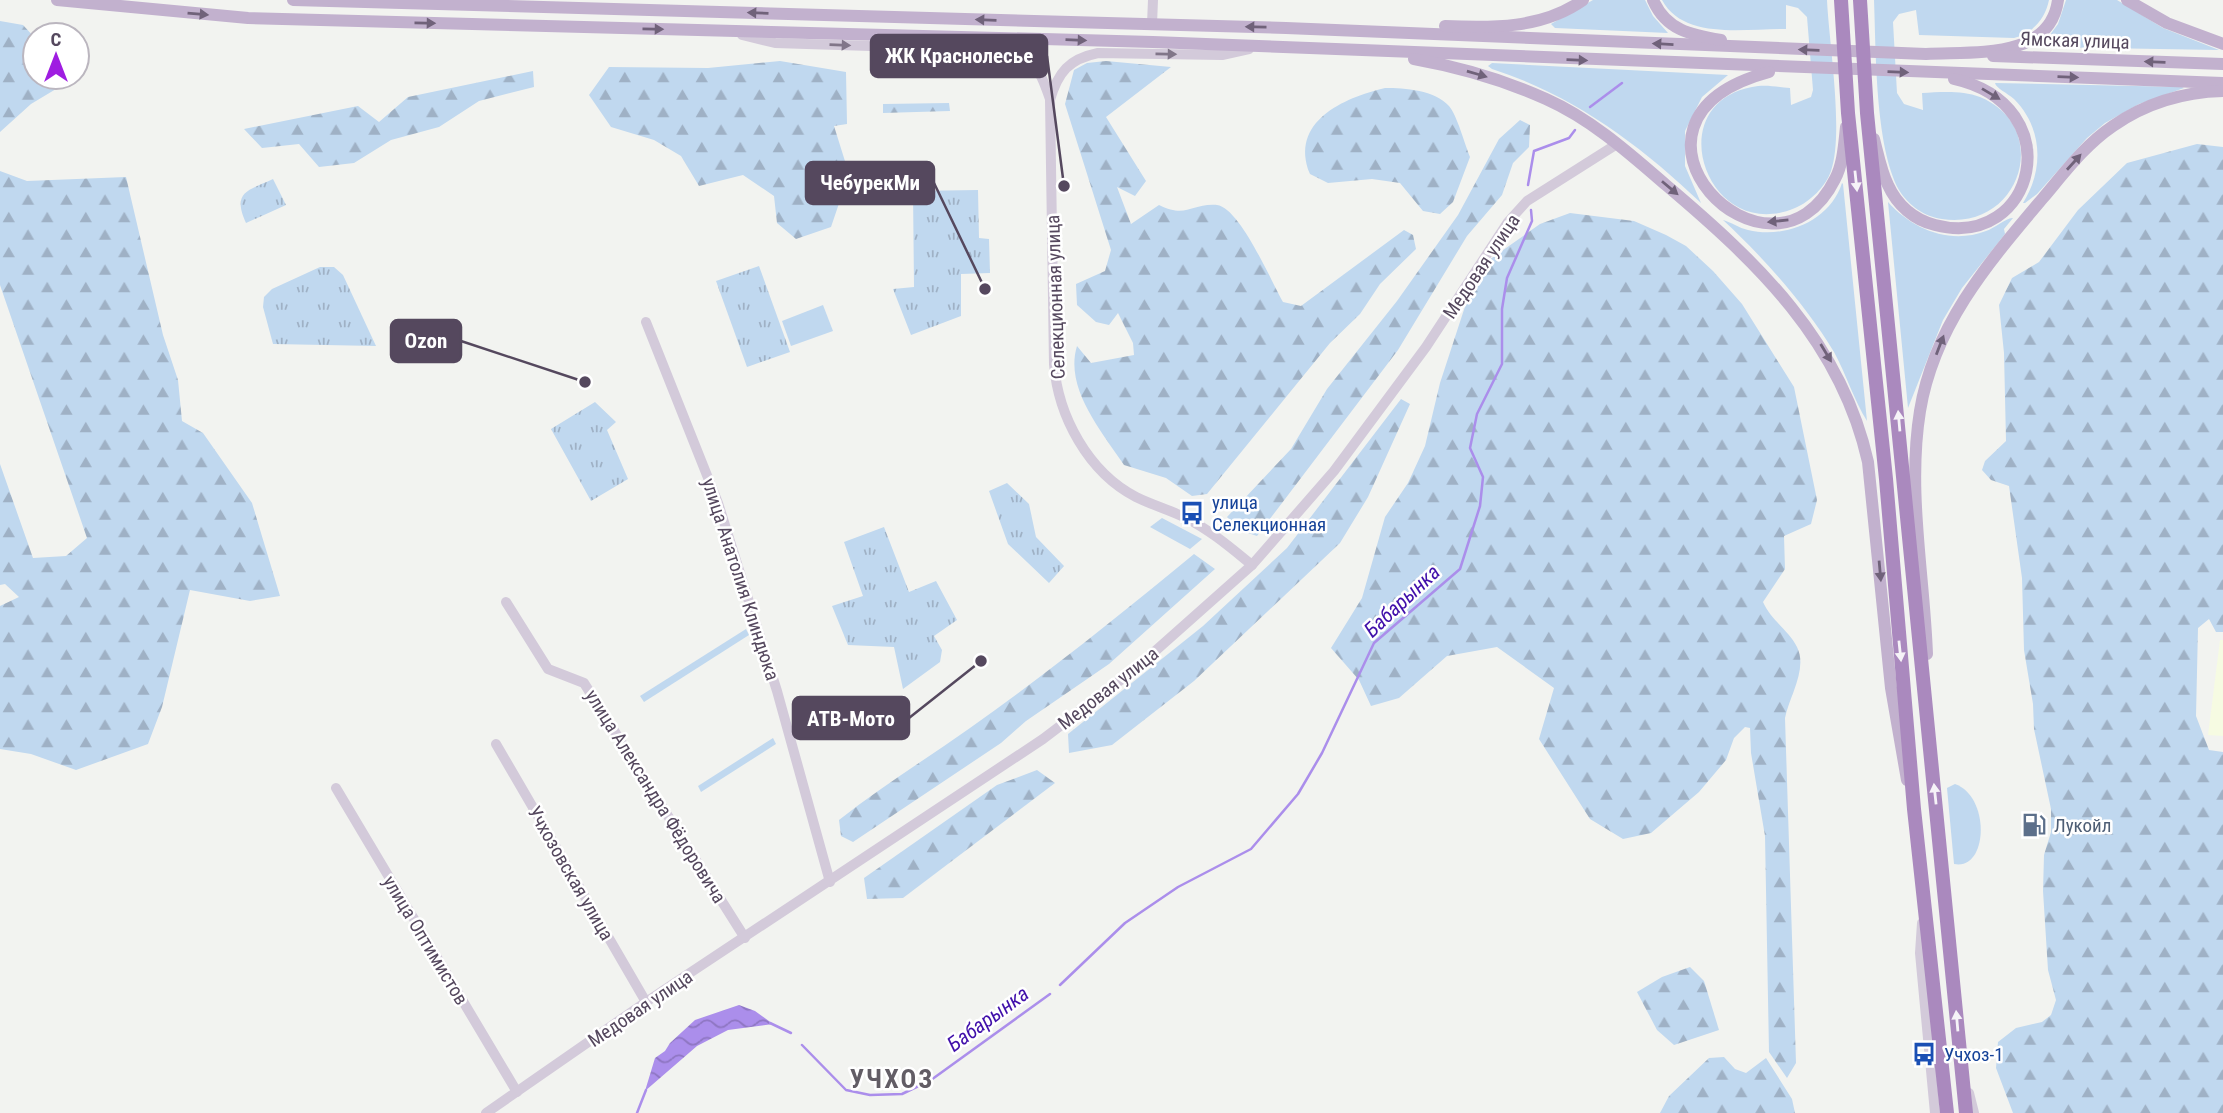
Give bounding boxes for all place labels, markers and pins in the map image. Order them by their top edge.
callout: ЖК Краснолесье [871,35,1047,77]
callout: ЧебурекМи [806,162,934,204]
callout: Ozon [391,320,461,362]
place label: улица Селекционная [1212,491,1326,536]
bus stop icon: улица Селекционная [1178,499,1206,527]
callout: АТВ-Мото [793,697,909,739]
fuel station icon: Лукойл [2020,811,2048,839]
place label: Лукойл [2054,814,2111,837]
bus stop icon: Учхоз-1 [1910,1040,1938,1068]
place label: Учхоз-1 [1944,1043,2004,1066]

